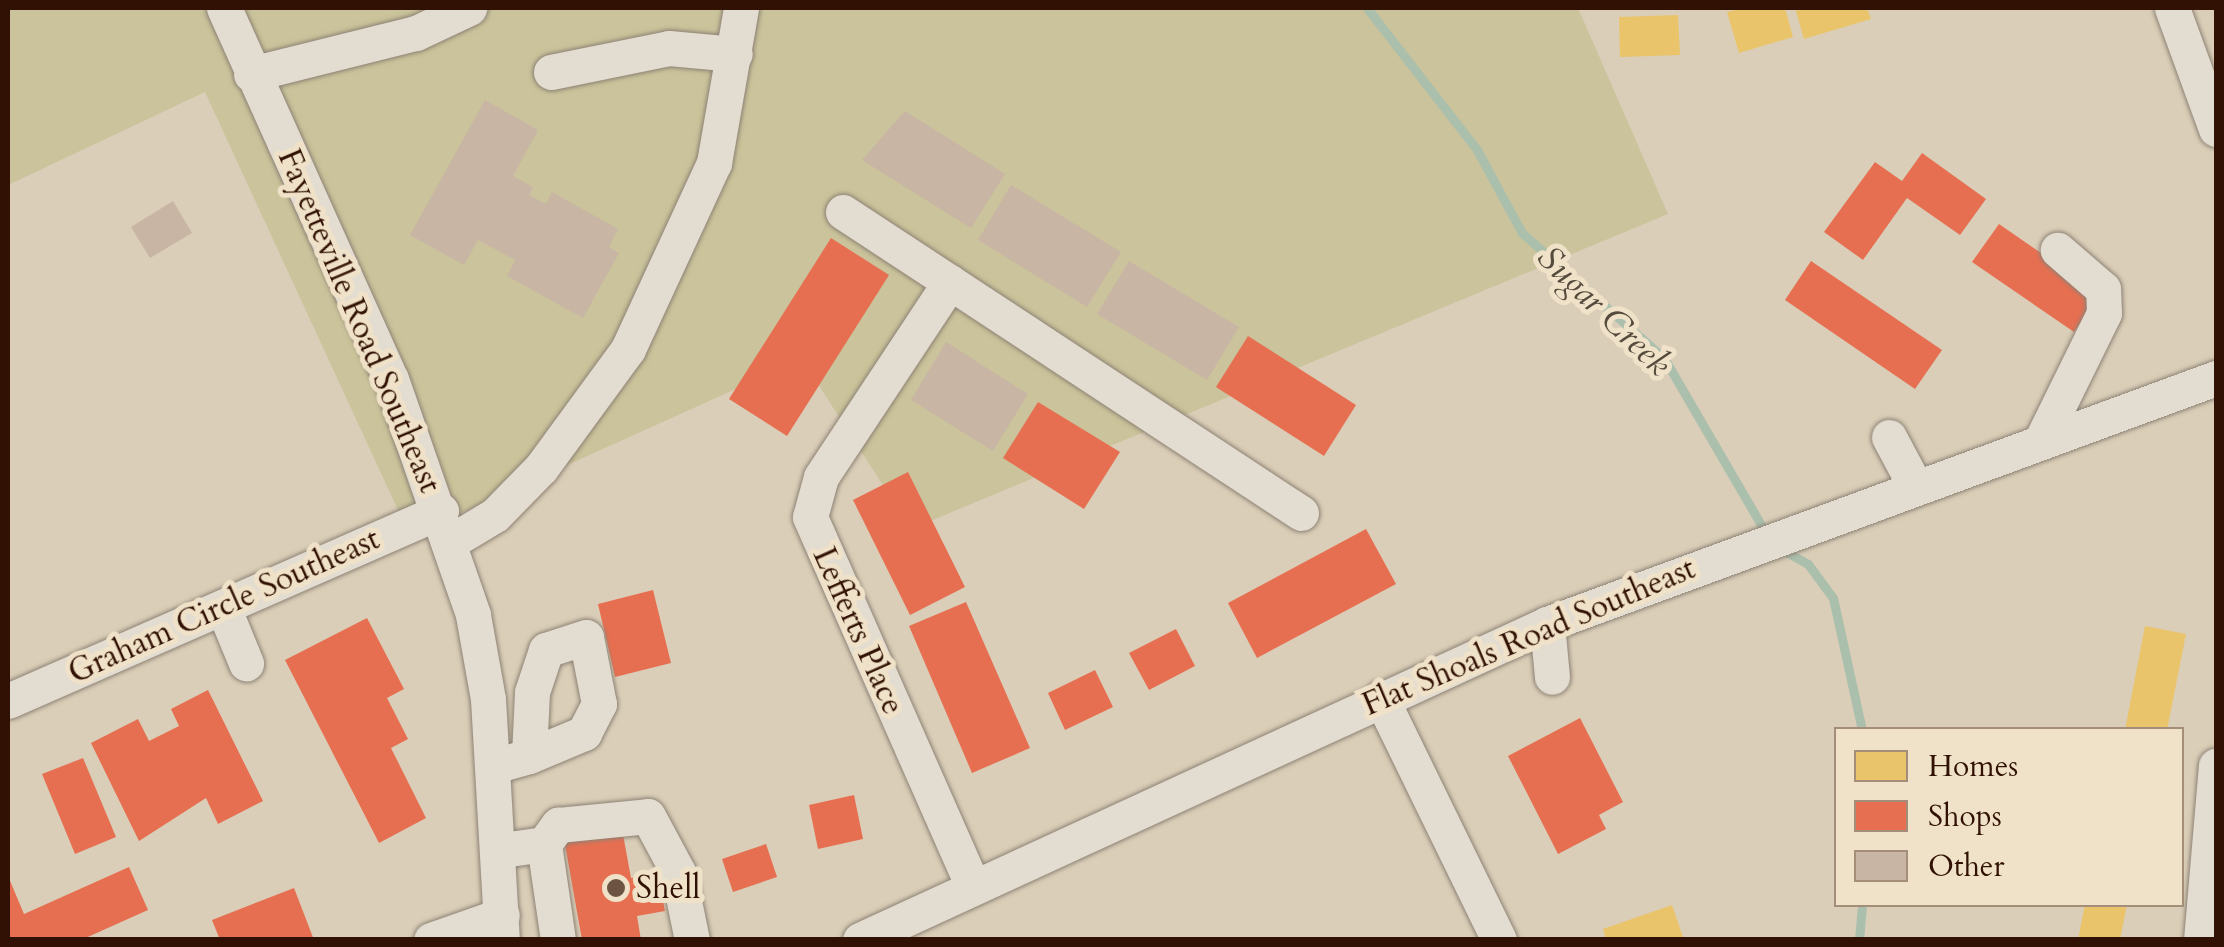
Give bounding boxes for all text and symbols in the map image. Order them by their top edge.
street label: Fayetteville Road Southeast [269,143,449,499]
water label: Sugar Creek [1528,237,1680,385]
street label: Graham Circle Southeast [62,520,386,692]
street label: Lefferts Place [804,542,912,720]
street label: Flat Shoals Road Southeast [1357,549,1701,725]
legend [1834,727,2184,907]
text: Homes [1928,746,2018,787]
text: Shops [1928,796,2002,837]
text: Other [1928,846,2004,887]
place label: Shell [636,869,700,907]
marker: Shell [605,877,627,899]

